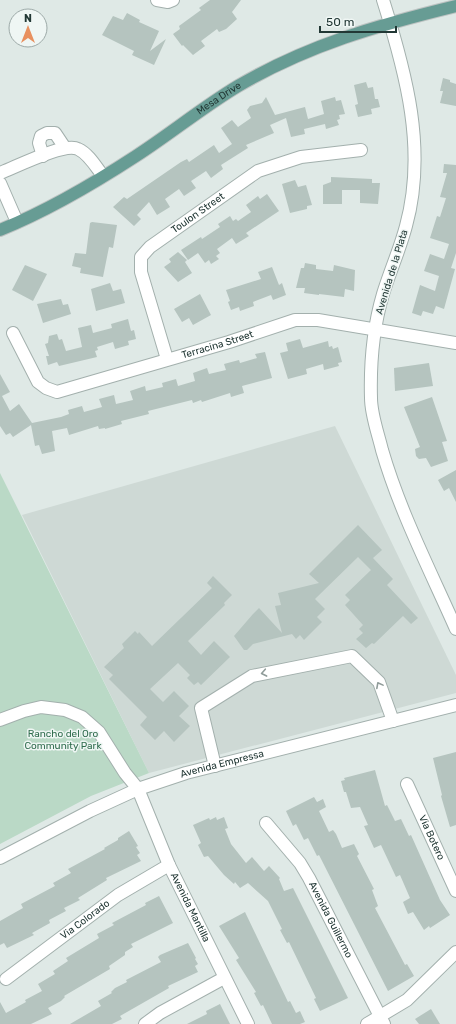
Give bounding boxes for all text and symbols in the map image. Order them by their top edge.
north arrow [8,8,48,48]
scale bar [320,8,396,34]
text: N [24,12,32,25]
text: 50 m [326,15,354,29]
street label: Mesa Drive [194,79,244,117]
street label: Toulon Street [169,190,227,236]
street label: Avenida de la Plata [373,228,411,316]
street label: Terracina Street [180,328,255,361]
one-way arrow [260,669,267,677]
one-way arrow [376,682,384,689]
park label: Rancho del Oro Community Park [24,728,102,752]
street label: Avenida Empressa [179,748,265,781]
street label: Via Botero [416,813,447,862]
street label: Avenida Mantilla [168,871,212,944]
street label: Avenida Guillermo [306,880,355,960]
street label: Via Colorado [58,897,112,942]

